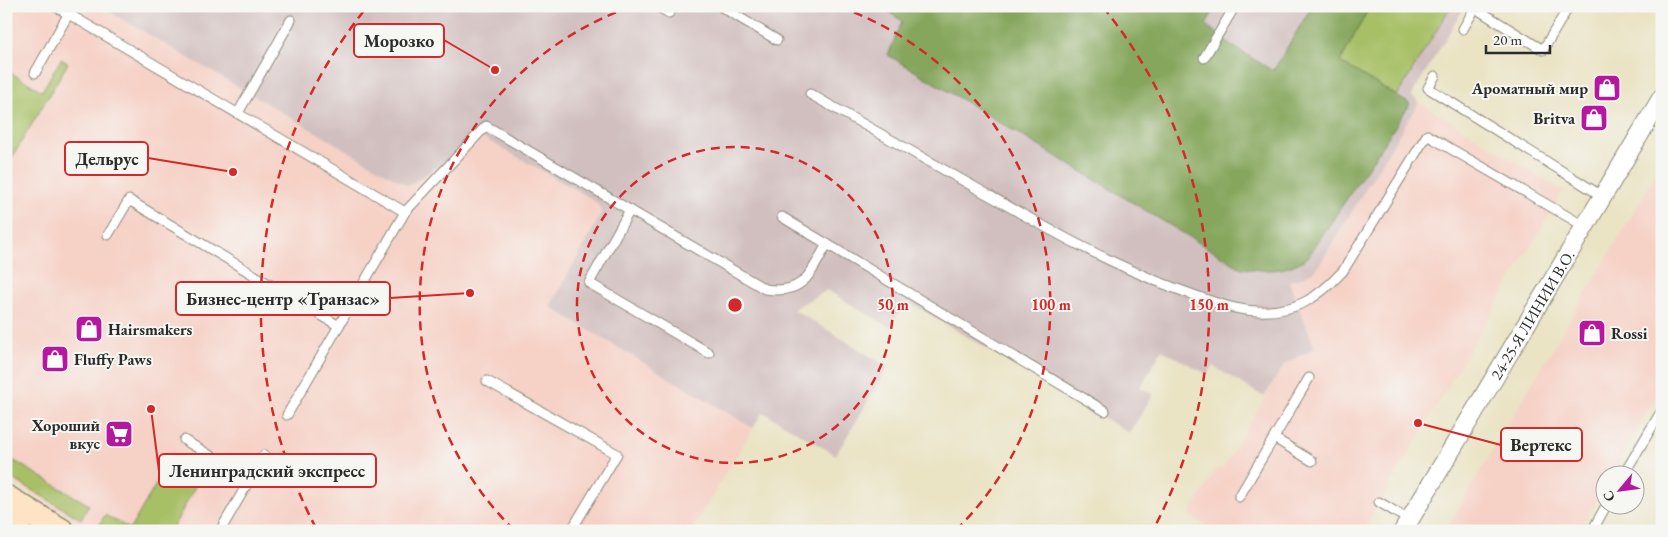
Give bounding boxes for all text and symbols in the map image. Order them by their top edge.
scale bar [1486,22,1549,54]
callout: Морозко [354,24,444,57]
text: Морозко [364,29,434,52]
text: 20 m [1493,30,1522,49]
shop icon: Ароматный мир [1592,73,1622,103]
place label: Ароматный мир [1471,78,1588,99]
shop icon: Britva [1579,103,1609,133]
place label: Britva [1533,108,1576,129]
callout: Дельрус [65,142,148,175]
text: Дельрус [75,147,139,170]
street label: 24-25-Я ЛИНИИ В.О. [1486,246,1579,384]
callout: Бизнес-центр «Транзас» [176,282,390,315]
text: Бизнес-центр «Транзас» [186,287,380,310]
text: 50 m [877,295,909,314]
text: 100 m [1031,295,1071,314]
text: 150 m [1189,295,1229,314]
centre of rings [726,296,744,314]
shop icon: Hairsmakers [74,314,104,344]
shop icon: Rossi [1577,318,1607,348]
place label: Hairsmakers [108,319,193,340]
place label: Rossi [1611,323,1648,344]
shop icon: Fluffy Paws [40,344,70,374]
place label: Fluffy Paws [74,349,152,370]
place label: Хороший вкус [31,415,101,454]
supermarket icon: Хороший вкус [104,419,134,449]
callout: Вертекс [1501,428,1582,461]
text: Вертекс [1510,433,1572,456]
callout: Ленинградский экспресс [159,454,376,487]
text: Ленинградский экспресс [169,459,366,482]
north arrow [1596,464,1646,514]
text: С [1598,488,1619,505]

